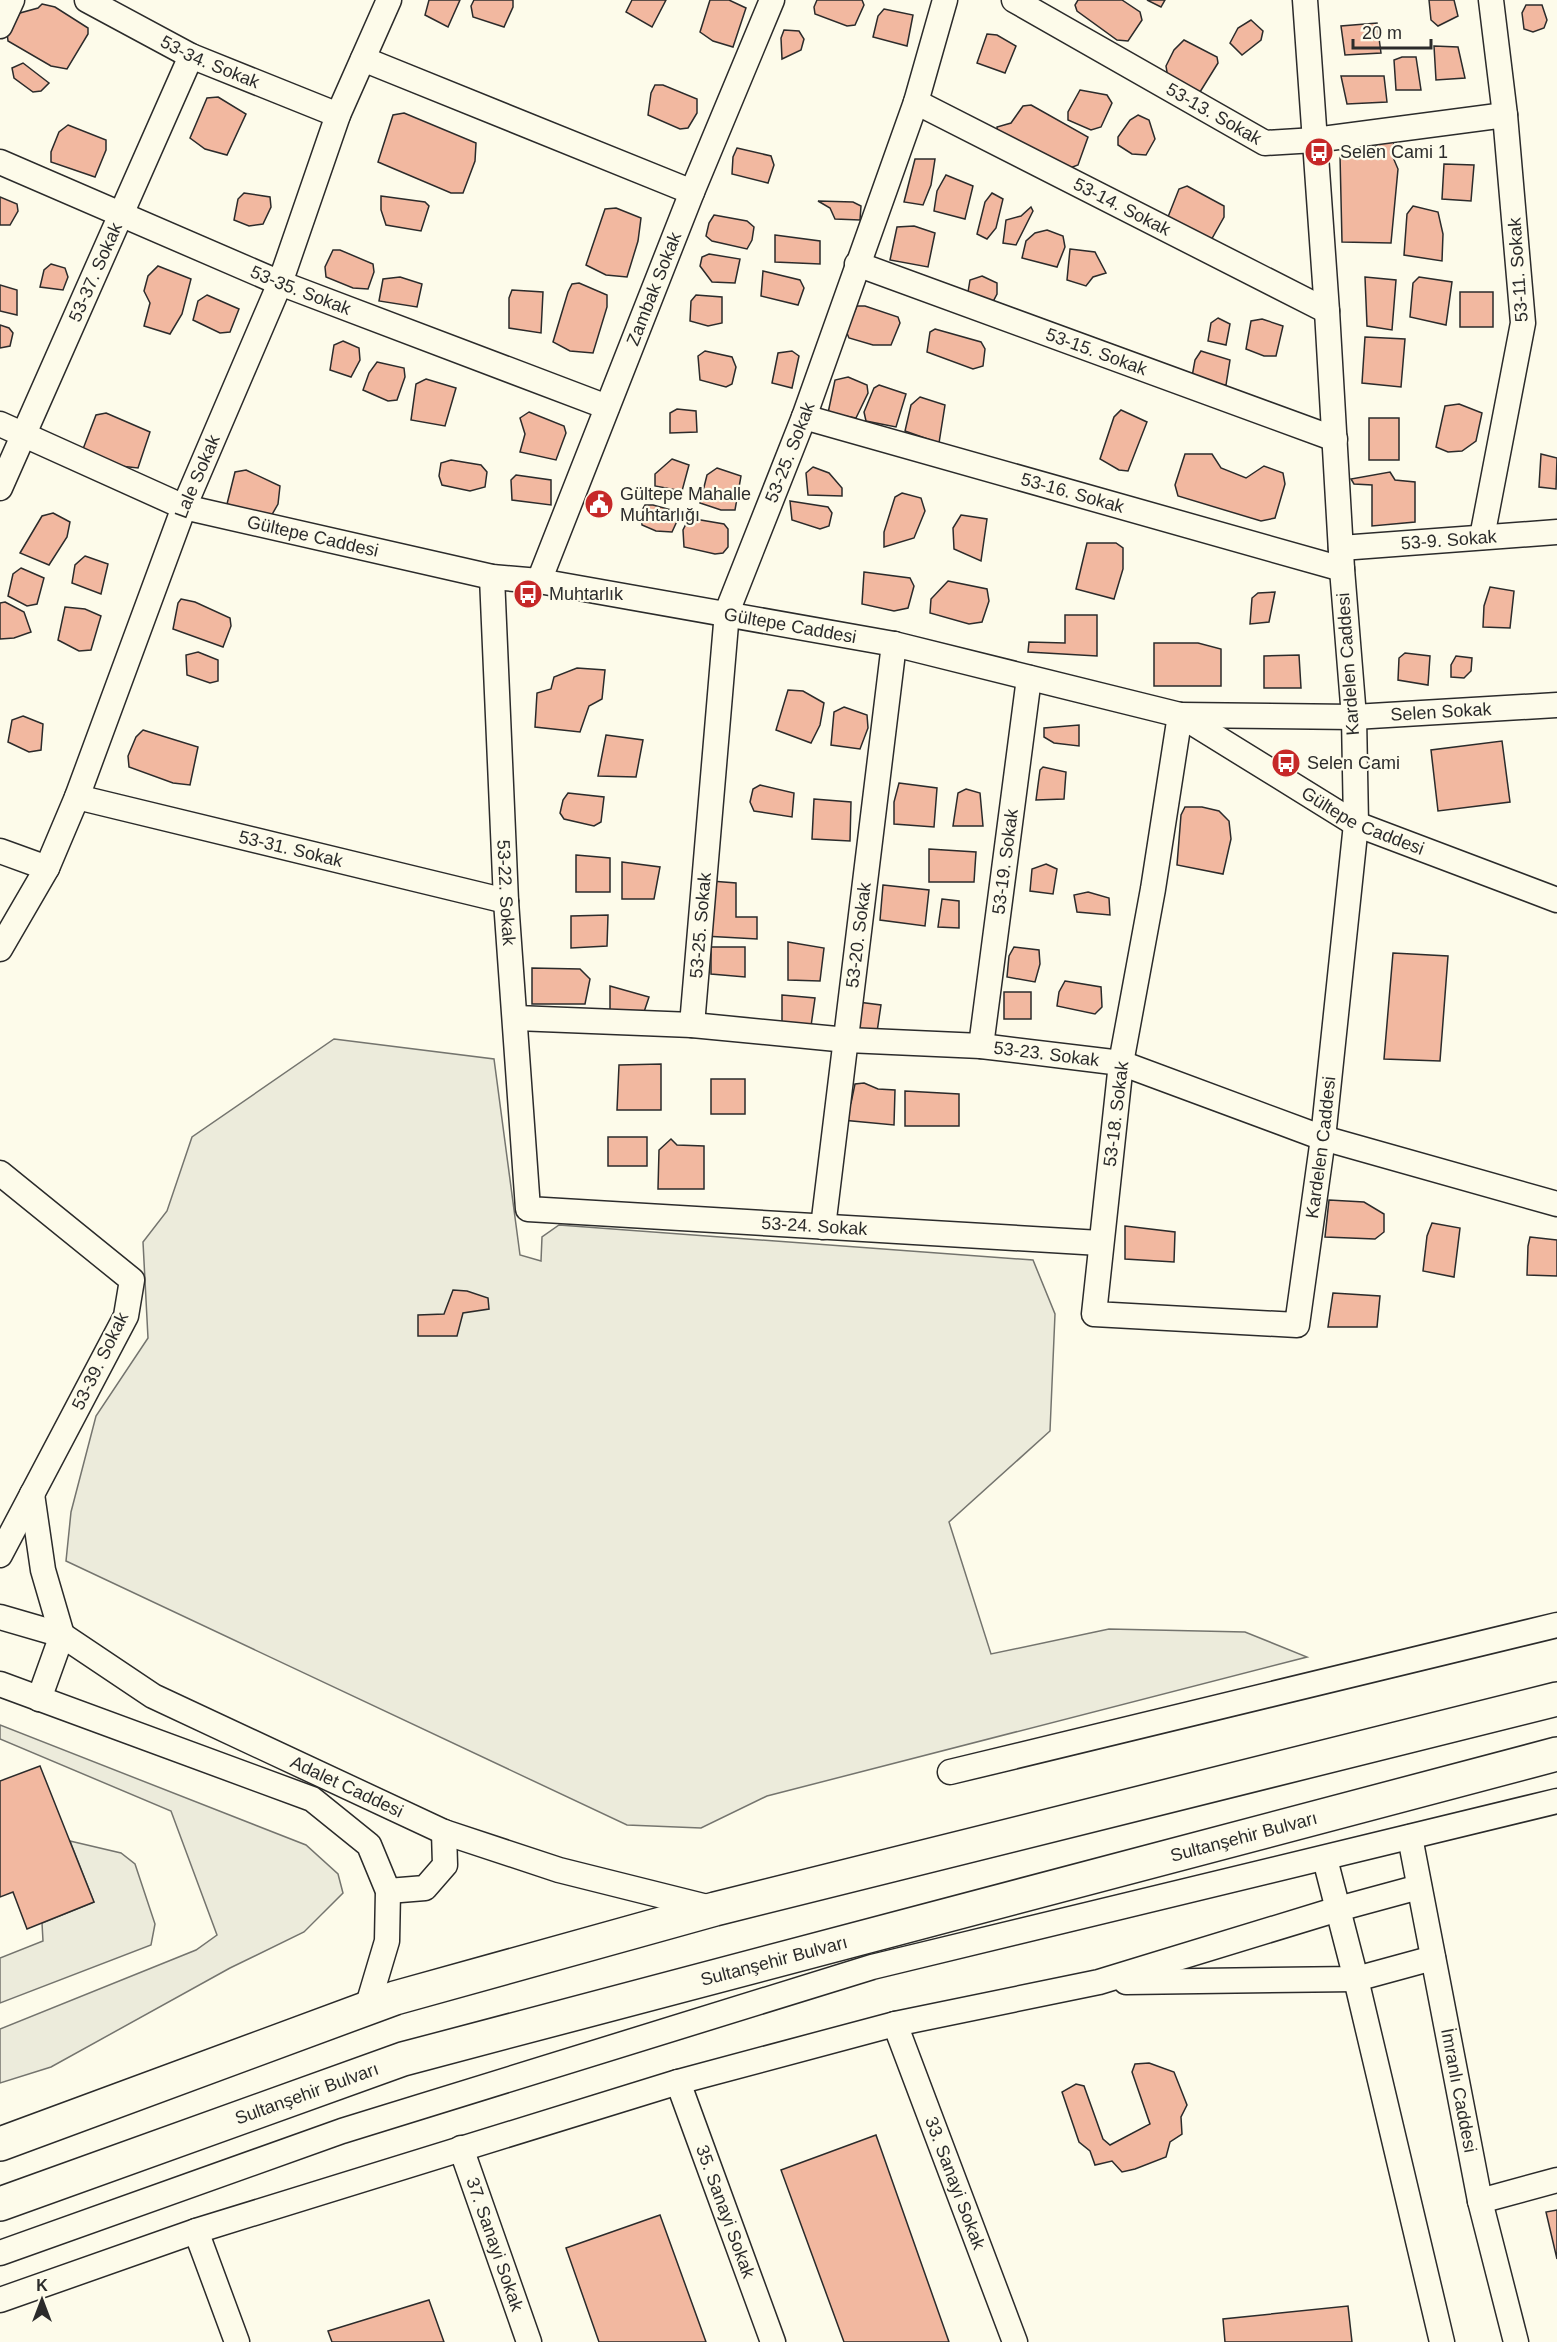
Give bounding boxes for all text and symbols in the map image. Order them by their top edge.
scale bar [1353,12,1431,50]
text: 20 m [1362,23,1402,43]
street label: 53-34. Sokak [157,31,263,93]
street label: 53-13. Sokak [1163,79,1266,149]
bus stop icon: Selen Cami 1 [1303,136,1335,168]
place label: Selen Cami 1 [1340,142,1448,162]
street label: 53-14. Sokak [1070,174,1175,240]
street label: 53-11. Sokak [1504,216,1532,323]
street label: 53-37. Sokak [65,219,126,325]
street label: Zambak Sokak [623,228,686,348]
street label: 53-35. Sokak [247,261,355,319]
street label: 53-15. Sokak [1043,324,1151,380]
street label: 53-25. Sokak [761,399,819,506]
street label: Lale Sokak [171,431,224,521]
street label: 53-16. Sokak [1019,469,1127,517]
place label: Gültepe Mahalle Muhtarlığı [620,484,751,525]
public building icon: Gültepe Mahalle Muhtarlığı [583,488,615,520]
street label: Gültepe Caddesi [245,512,380,561]
street label: 53-9. Sokak [1400,526,1498,554]
bus stop icon: Muhtarlık [512,578,544,610]
place label: Muhtarlık [549,584,624,604]
street label: Kardelen Caddesi [1333,592,1363,736]
street label: Gültepe Caddesi [722,604,858,647]
street label: Selen Sokak [1390,699,1493,725]
bus stop icon: Selen Cami [1270,747,1302,779]
place label: Selen Cami [1307,753,1400,773]
street label: Gültepe Caddesi [1298,783,1427,859]
street label: 53-19. Sokak [988,807,1022,915]
street label: 53-31. Sokak [237,827,346,871]
street label: 53-22. Sokak [493,839,519,947]
street label: 53-25. Sokak [686,871,715,979]
street label: 53-20. Sokak [842,880,875,989]
street label: 53-23. Sokak [993,1038,1101,1070]
street label: 53-18. Sokak [1100,1059,1133,1168]
street label: Kardelen Caddesi [1302,1075,1339,1220]
street label: 53-24. Sokak [761,1213,869,1239]
street label: 53-39. Sokak [68,1308,133,1413]
street label: Adalet Caddesi [287,1752,406,1821]
street label: Sultanşehir Bulvarı [1168,1808,1319,1866]
street label: Sultanşehir Bulvarı [698,1932,850,1990]
street label: İmranlı Caddesi [1437,2027,1480,2154]
street label: Sultanşehir Bulvarı [232,2059,381,2129]
street label: 33. Sanayi Sokak [921,2114,989,2253]
street label: 35. Sanayi Sokak [692,2142,759,2282]
street label: 37. Sanayi Sokak [462,2175,528,2315]
north arrow [12,2270,72,2330]
text: K [36,2277,48,2294]

